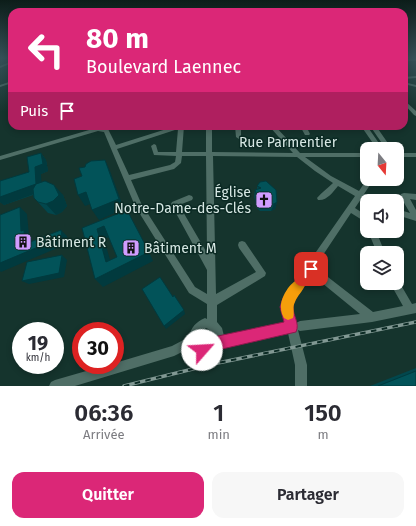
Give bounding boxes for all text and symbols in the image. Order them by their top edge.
text: 80 m [86,22,149,55]
icon: left [20,24,72,76]
text: Boulevard Laennec [86,56,241,78]
icon: arrive [56,100,78,122]
text: Puis [20,102,48,120]
street label: Rue Parmentier [239,134,338,151]
north arrow [360,142,404,186]
map controls [360,142,404,290]
place label: Église Notre-Dame-des-Clés [114,183,251,217]
church icon: Église Notre-Dame-des-Clés [254,190,274,210]
button: sound [360,194,404,238]
building icon: Bâtiment R [13,232,33,252]
place label: Bâtiment R [36,234,107,251]
building icon: Bâtiment M [121,238,141,258]
place label: Bâtiment M [144,240,217,257]
button: layers [360,246,404,290]
pin [294,252,328,286]
icon: arrive [300,258,322,280]
speed limit sign: 30 [72,322,124,374]
position arrow [181,329,223,371]
text: 19 [28,331,48,355]
text: km/h [26,352,50,364]
text: 06:36 [74,399,133,427]
text: 1 [213,399,224,427]
text: 150 [304,399,342,427]
text: Arrivée [83,427,125,442]
text: min [208,427,230,442]
text: m [317,427,329,442]
button: Quitter [12,472,204,518]
button: Partager [212,472,404,518]

